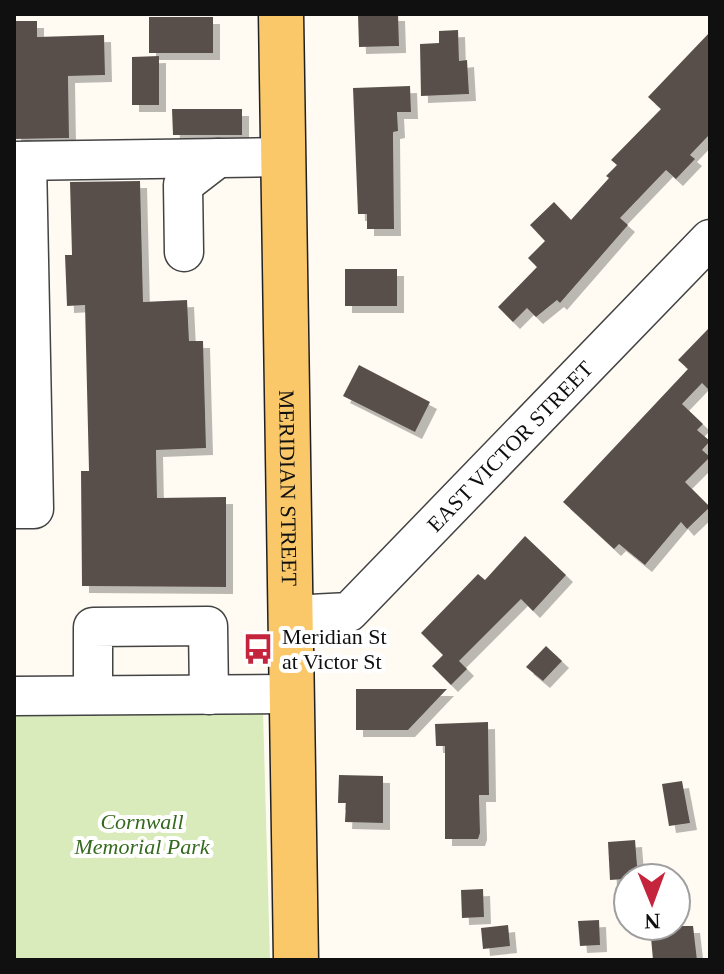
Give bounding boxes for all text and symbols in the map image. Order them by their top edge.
street label: EAST VICTOR STREET [422,356,598,537]
street label: MERIDIAN STREET [274,390,302,587]
place label: Meridian St at Victor St [282,624,387,674]
bus stop icon: Meridian St at Victor St [241,632,275,666]
park label: Cornwall Memorial Park [73,809,211,859]
north arrow [612,862,692,942]
text: N [644,909,661,934]

